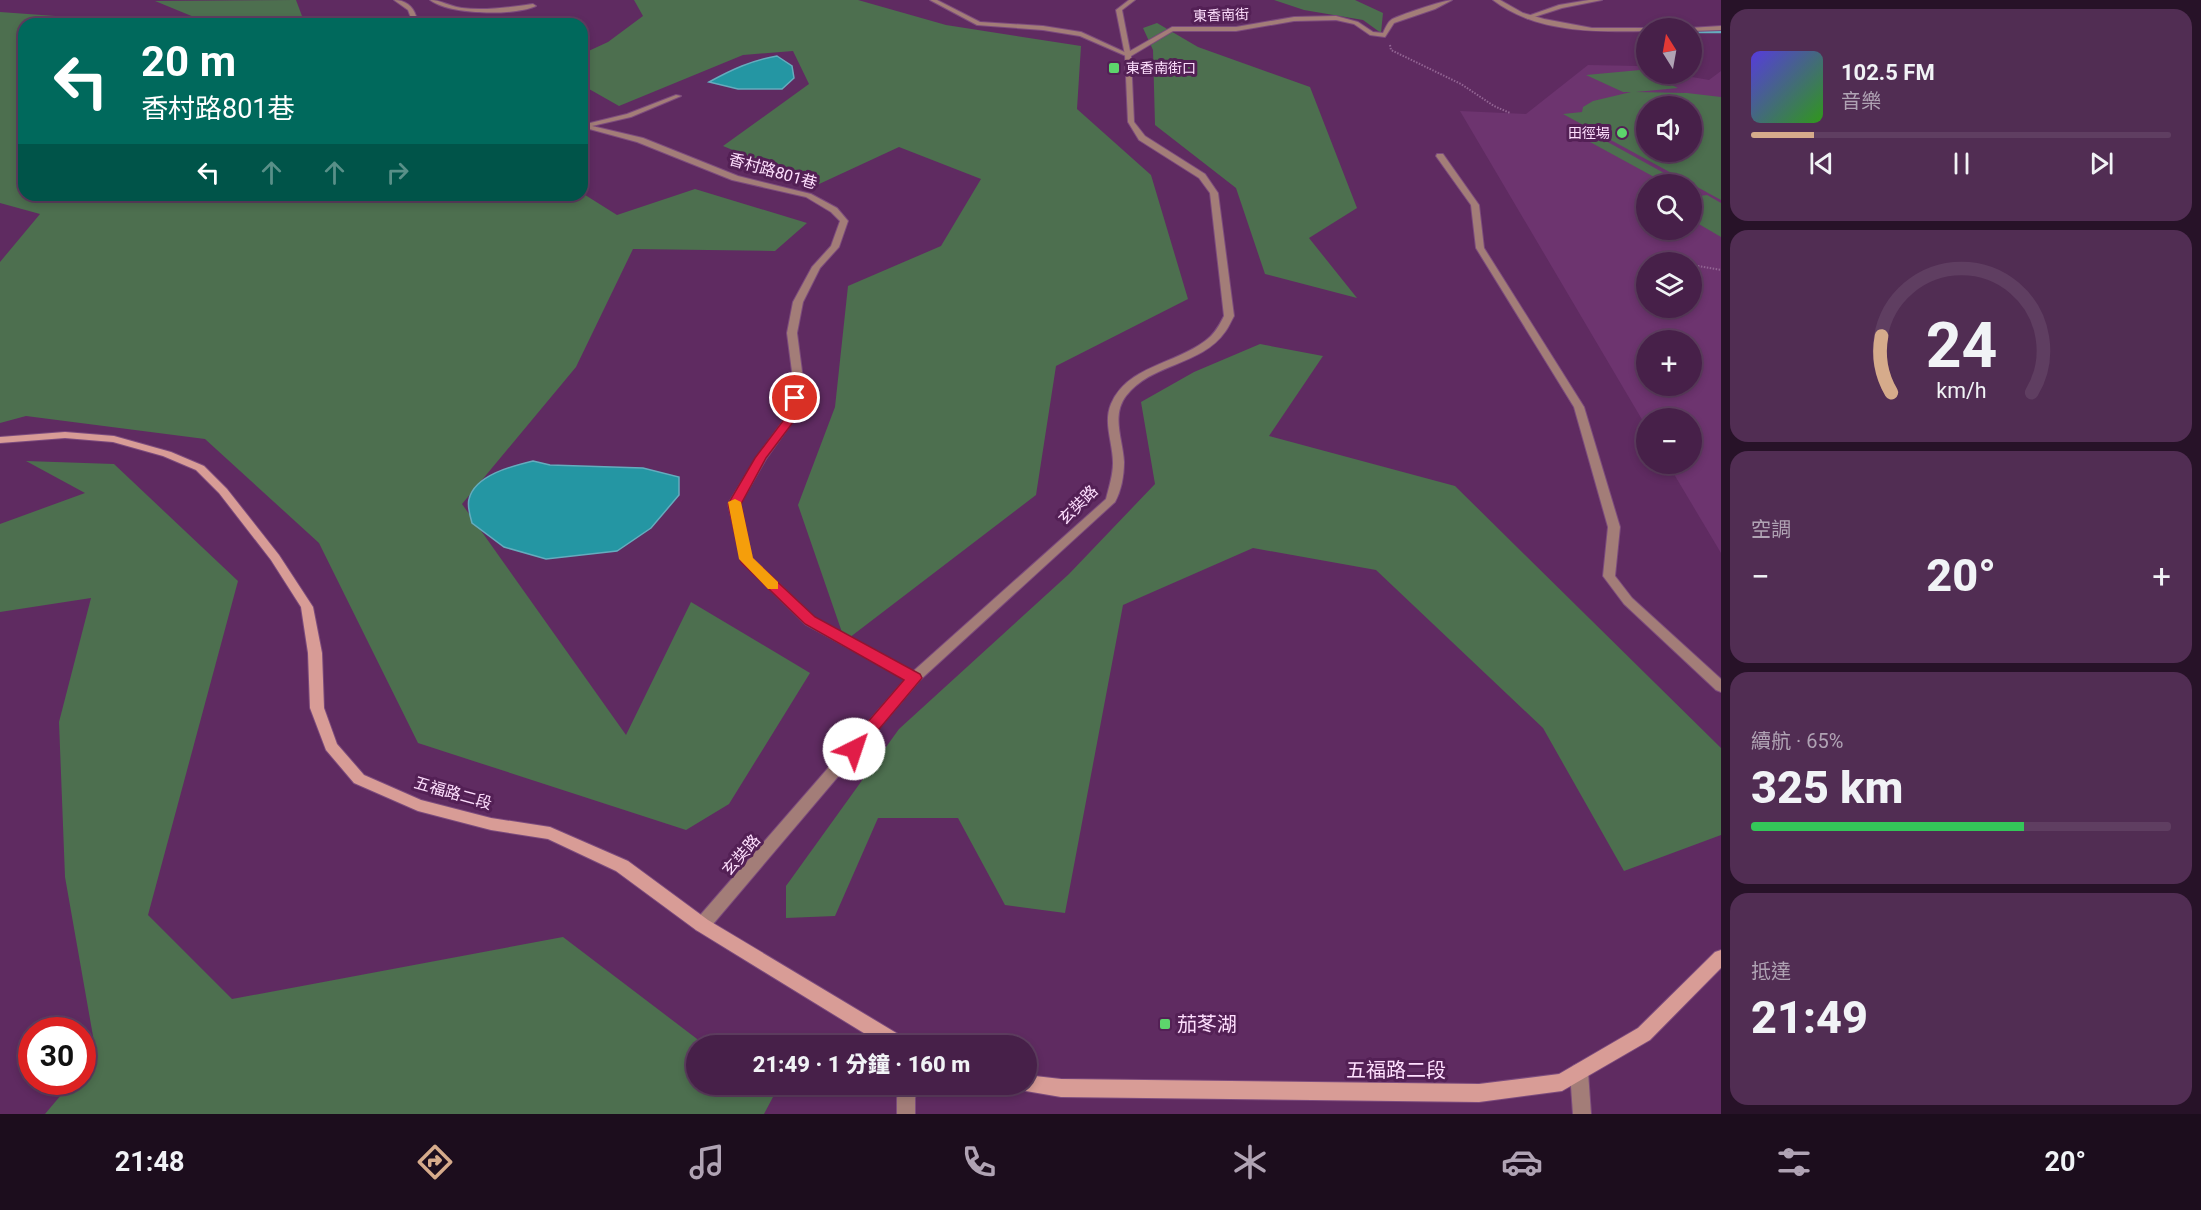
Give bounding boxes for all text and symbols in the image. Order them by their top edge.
street label: 東香南街 [1193,6,1249,24]
north arrow [1636,18,1702,84]
map controls [1636,18,1702,474]
text: 20 m [141,37,236,86]
icon: left [42,42,120,120]
place label: 東香南街口 [1126,60,1196,76]
text: 102.5 FM [1841,60,1935,85]
marker: 東香南街口 [1107,61,1121,75]
text: 音樂 [1841,89,1881,113]
text: 香村路801巷 [141,93,295,125]
button: sound [1636,96,1702,162]
place label: 田徑場 [1568,125,1610,141]
marker: 田徑場 [1615,126,1629,140]
icon: previous [1805,147,1838,180]
icon: pause [1945,147,1978,180]
icon: next [2085,147,2118,180]
street label: 香村路801巷 [727,149,819,193]
icon: left [192,156,225,189]
icon: ahead [255,156,288,189]
icon: ahead [318,156,351,189]
icon: right [381,156,414,189]
button: search [1636,174,1702,240]
button: layers [1636,252,1702,318]
text: 24 [1925,309,1997,382]
button: + [1636,330,1702,396]
pin [769,372,820,423]
text: km/h [1936,378,1986,403]
icon: arrive [778,381,811,414]
button: − [1636,408,1702,474]
street label: 玄奘路 [1054,481,1102,529]
text: 空調 [1751,517,1791,541]
text: 20° [1926,549,1996,602]
text: − [1751,557,1770,596]
text: + [2152,557,2171,596]
position arrow [822,717,886,781]
text: 續航 · 65% [1751,729,1843,753]
text: 325 km [1751,761,1903,814]
street label: 五福路二段 [412,773,494,813]
street label: 玄奘路 [718,831,764,879]
text: 抵達 [1751,959,1791,983]
text: 21:49 [1751,991,1868,1044]
place label: 茄苳湖 [1177,1012,1237,1036]
speed limit sign: 30 [18,1017,96,1095]
marker: 茄苳湖 [1158,1017,1172,1031]
text: 21:49 · 1 分鐘 · 160 m [753,1052,970,1077]
street label: 五福路二段 [1346,1058,1446,1082]
icon: directions [414,1141,456,1183]
icon: music [686,1141,728,1183]
icon: phone [958,1141,1000,1183]
icon: climate [1229,1141,1271,1183]
icon: car [1501,1141,1543,1183]
icon: filters [1773,1141,1815,1183]
text: 21:48 [115,1146,184,1178]
text: 20° [2045,1146,2086,1178]

